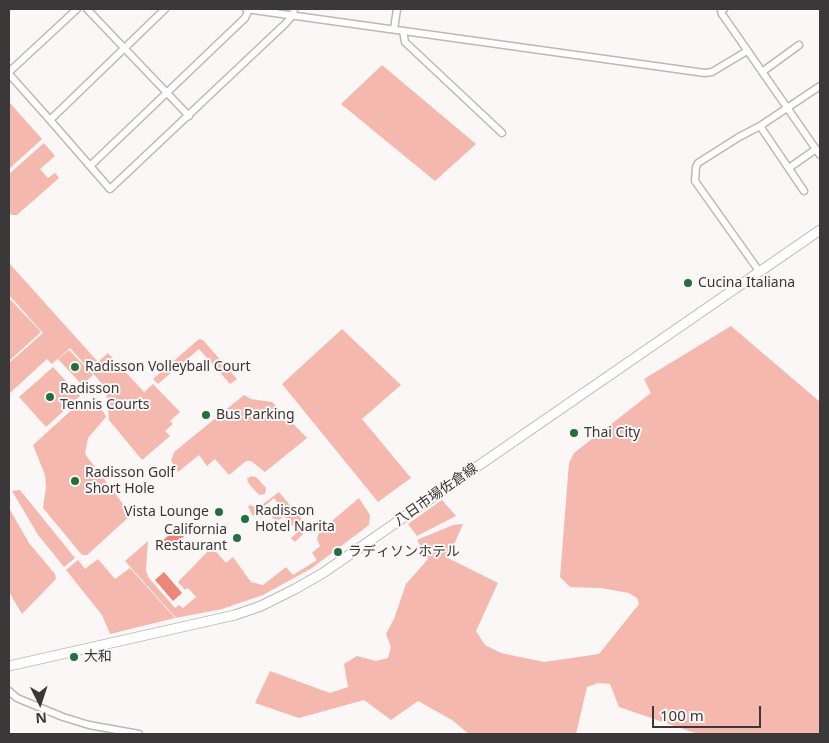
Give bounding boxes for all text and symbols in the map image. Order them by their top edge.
place label: Cucina Italiana [698,275,795,291]
marker: Cucina Italiana [682,277,694,289]
place label: Radisson Volleyball Court [85,359,251,375]
marker: Radisson Volleyball Court [69,361,81,373]
place label: Radisson Tennis Courts [60,381,149,414]
marker: Radisson Tennis Courts [44,391,56,403]
place label: Bus Parking [216,407,295,423]
marker: Bus Parking [200,409,212,421]
place label: Thai City [584,425,640,441]
marker: Thai City [568,427,580,439]
street label: 八日市場佐倉線 [391,460,481,530]
place label: Radisson Golf Short Hole [85,465,175,498]
marker: Radisson Golf Short Hole [69,475,81,487]
place label: Radisson Hotel Narita [255,503,335,536]
place label: Vista Lounge [124,504,209,520]
marker: Vista Lounge [213,506,225,518]
marker: Radisson Hotel Narita [239,513,251,525]
place label: California Restaurant [155,522,227,554]
marker: California Restaurant [231,532,243,544]
place label: ラディソンホテル [348,544,460,560]
marker: ラディソンホテル [332,546,344,558]
place label: 大和 [84,649,112,665]
marker: 大和 [68,651,80,663]
north arrow [15,678,65,728]
scale bar [654,696,763,728]
text: 100 m [660,705,704,725]
text: N [35,709,47,728]

